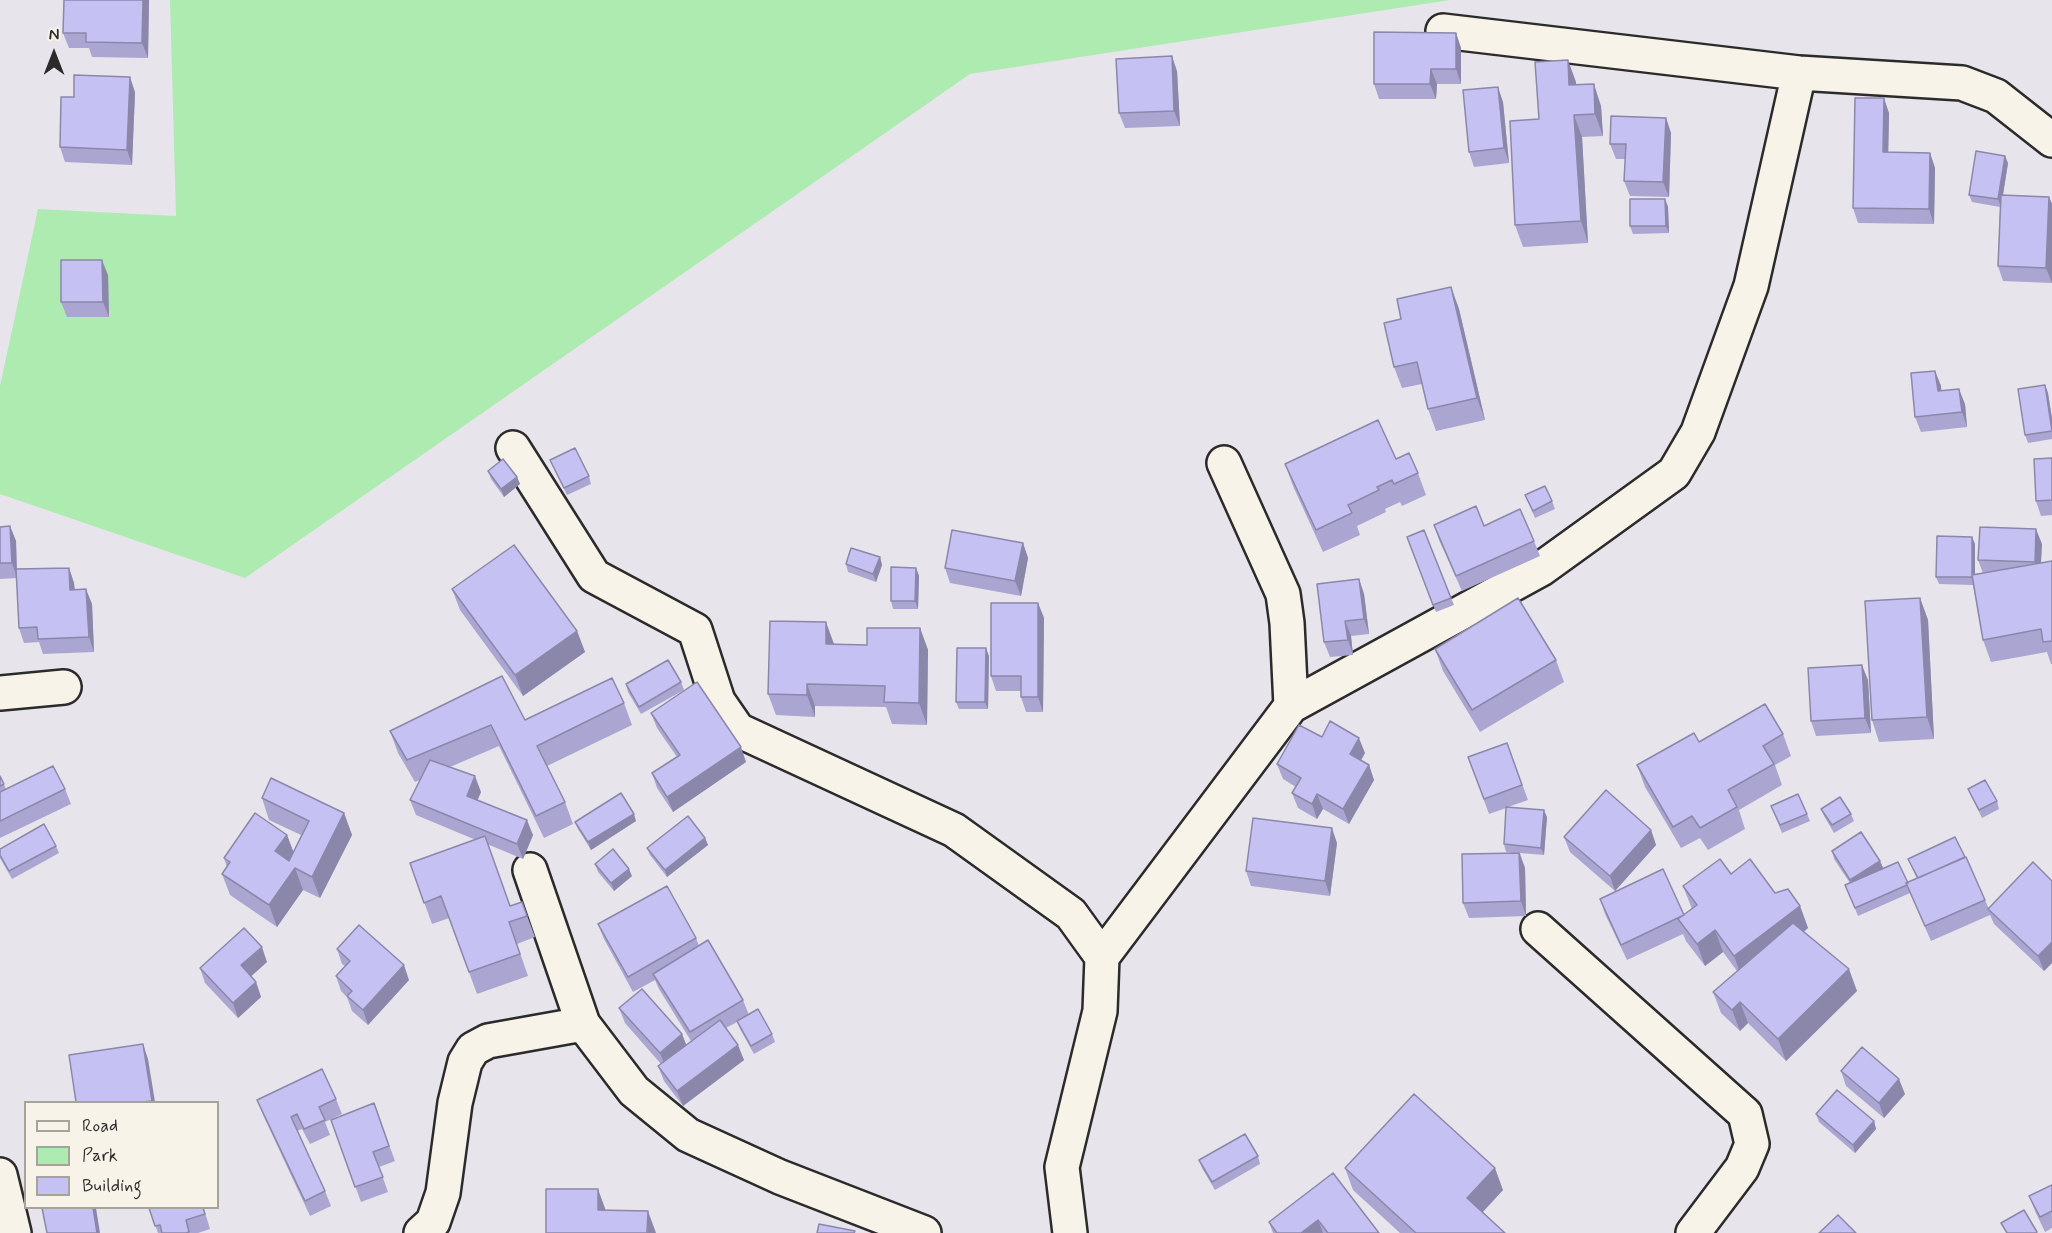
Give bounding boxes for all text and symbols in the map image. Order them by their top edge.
north arrow [24,24,84,84]
text: N [49,25,59,46]
legend [24,1101,219,1209]
text: Road [82,1114,118,1138]
text: Park [82,1144,118,1168]
text: Building [82,1174,142,1198]

